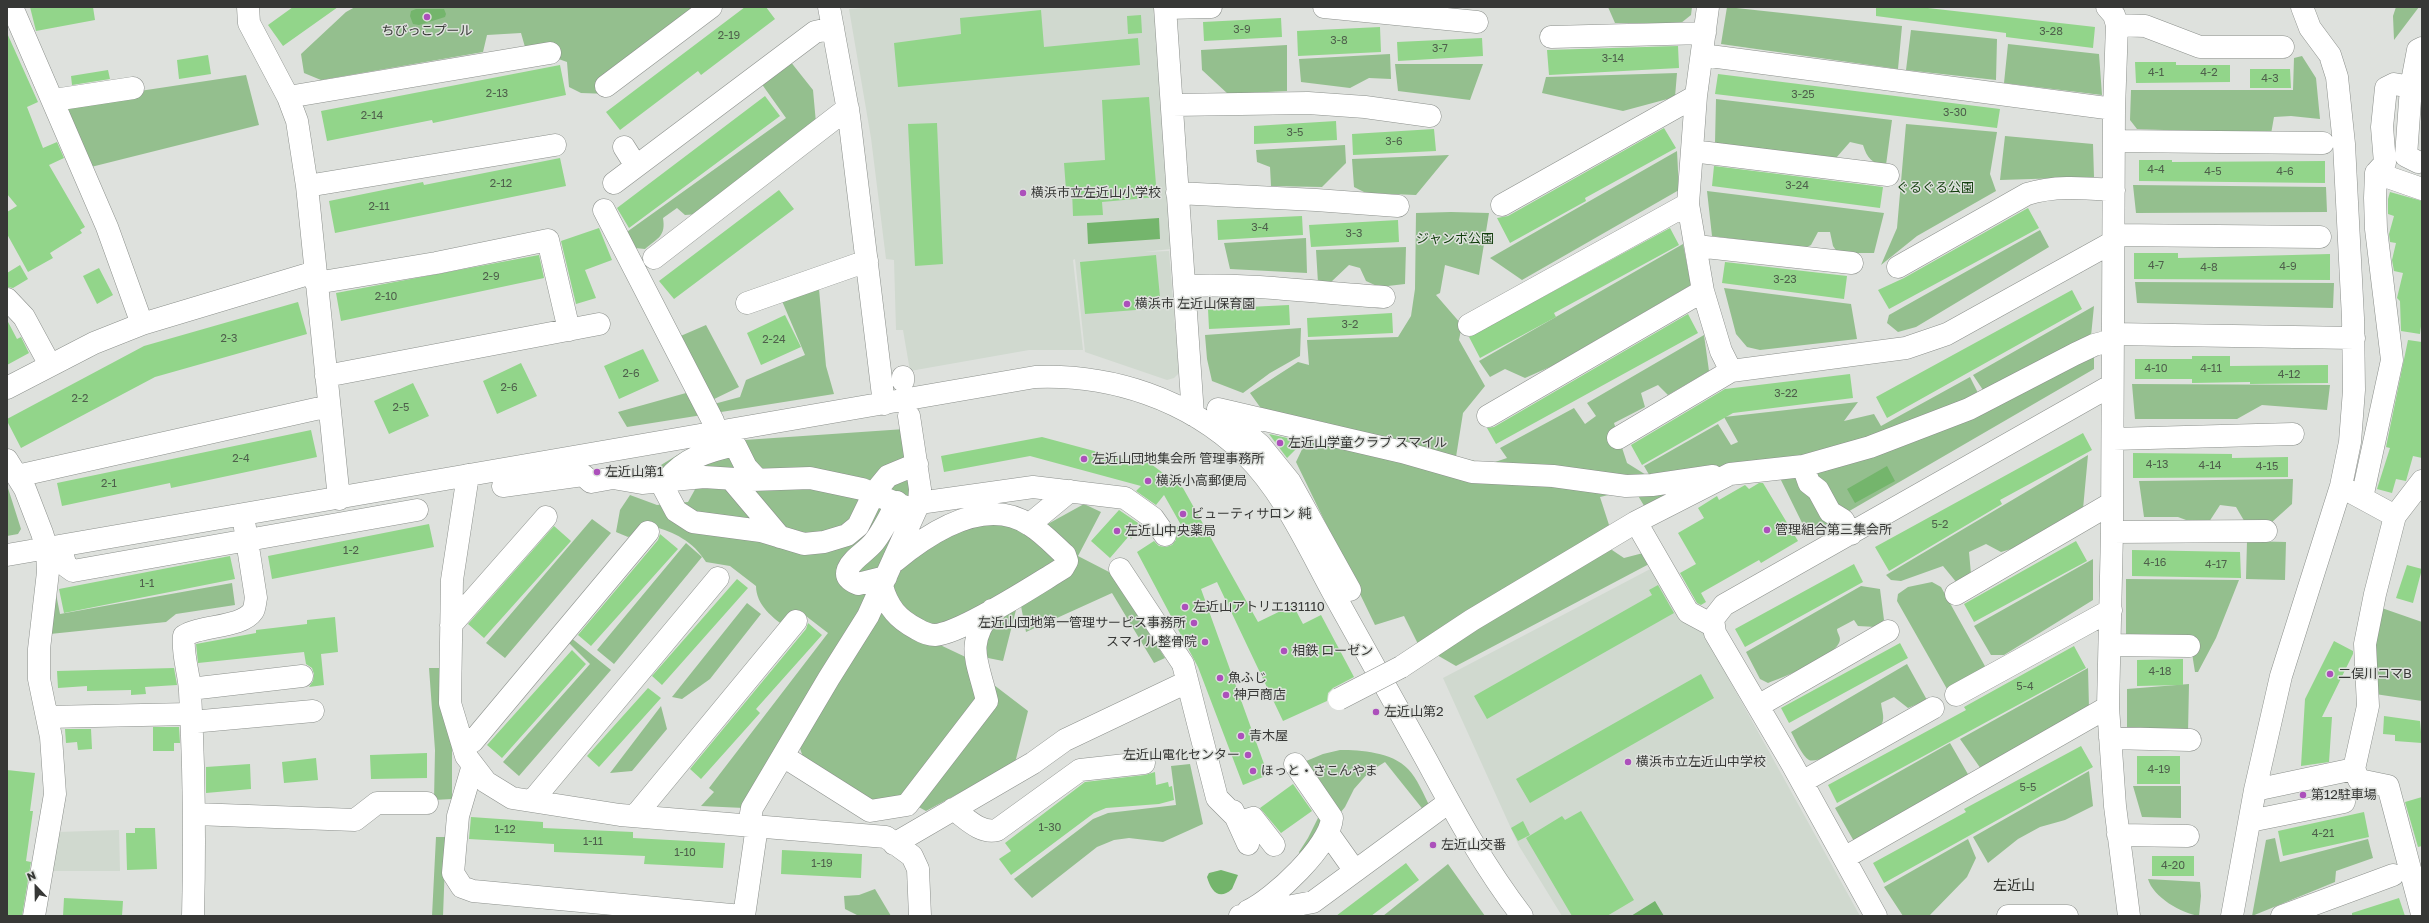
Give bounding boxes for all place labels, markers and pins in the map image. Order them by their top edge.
marker: ちびっこプール [422,12,432,22]
place label: ちびっこプール [382,23,472,39]
place label: 横浜市立左近山小学校 [1031,185,1161,201]
marker: 横浜市立左近山小学校 [1018,188,1028,198]
place label: 横浜市 左近山保育園 [1135,296,1255,312]
marker: 横浜市 左近山保育園 [1122,299,1132,309]
place label: 左近山学童クラブ スマイル [1288,435,1447,451]
marker: 左近山学童クラブ スマイル [1275,438,1285,448]
place label: 左近山団地集会所 管理事務所 [1092,451,1264,467]
marker: 左近山団地集会所 管理事務所 [1079,454,1089,464]
place label: 左近山第1 [605,464,663,480]
marker: 左近山第1 [592,467,602,477]
place label: 横浜小高郵便局 [1156,473,1247,489]
marker: 横浜小高郵便局 [1143,476,1153,486]
place label: ビューティサロン 純 [1191,506,1311,522]
marker: ビューティサロン 純 [1178,509,1188,519]
place label: 管理組合第三集会所 [1775,522,1892,538]
place label: 左近山中央薬局 [1125,523,1216,539]
marker: 管理組合第三集会所 [1762,525,1772,535]
marker: 左近山中央薬局 [1112,526,1122,536]
place label: 左近山アトリエ131110 [1193,599,1325,615]
marker: 左近山アトリエ131110 [1180,602,1190,612]
place label: 左近山団地第一管理サービス事務所 [978,615,1186,631]
marker: 左近山団地第一管理サービス事務所 [1189,618,1199,628]
place label: スマイル整骨院 [1106,634,1197,650]
marker: スマイル整骨院 [1200,637,1210,647]
place label: 相鉄 ローゼン [1292,643,1373,659]
marker: 相鉄 ローゼン [1279,646,1289,656]
place label: 二俣川コマB [2338,666,2412,682]
marker: 二俣川コマB [2325,669,2335,679]
place label: 魚ふじ [1228,670,1267,686]
marker: 魚ふじ [1215,673,1225,683]
place label: 神戸商店 [1234,687,1286,703]
marker: 神戸商店 [1221,690,1231,700]
place label: 左近山第2 [1384,704,1444,720]
marker: 左近山第2 [1371,707,1381,717]
place label: 青木屋 [1249,728,1288,744]
marker: 青木屋 [1236,731,1246,741]
place label: 左近山電化センター [1123,747,1240,763]
marker: 左近山電化センター [1243,750,1253,760]
place label: 横浜市立左近山中学校 [1636,754,1766,770]
marker: 横浜市立左近山中学校 [1623,757,1633,767]
place label: ほっと・さこんやま [1261,763,1378,779]
marker: ほっと・さこんやま [1248,766,1258,776]
place label: 第12駐車場 [2311,787,2377,803]
marker: 第12駐車場 [2298,790,2308,800]
place label: 左近山交番 [1441,837,1506,853]
marker: 左近山交番 [1428,840,1438,850]

